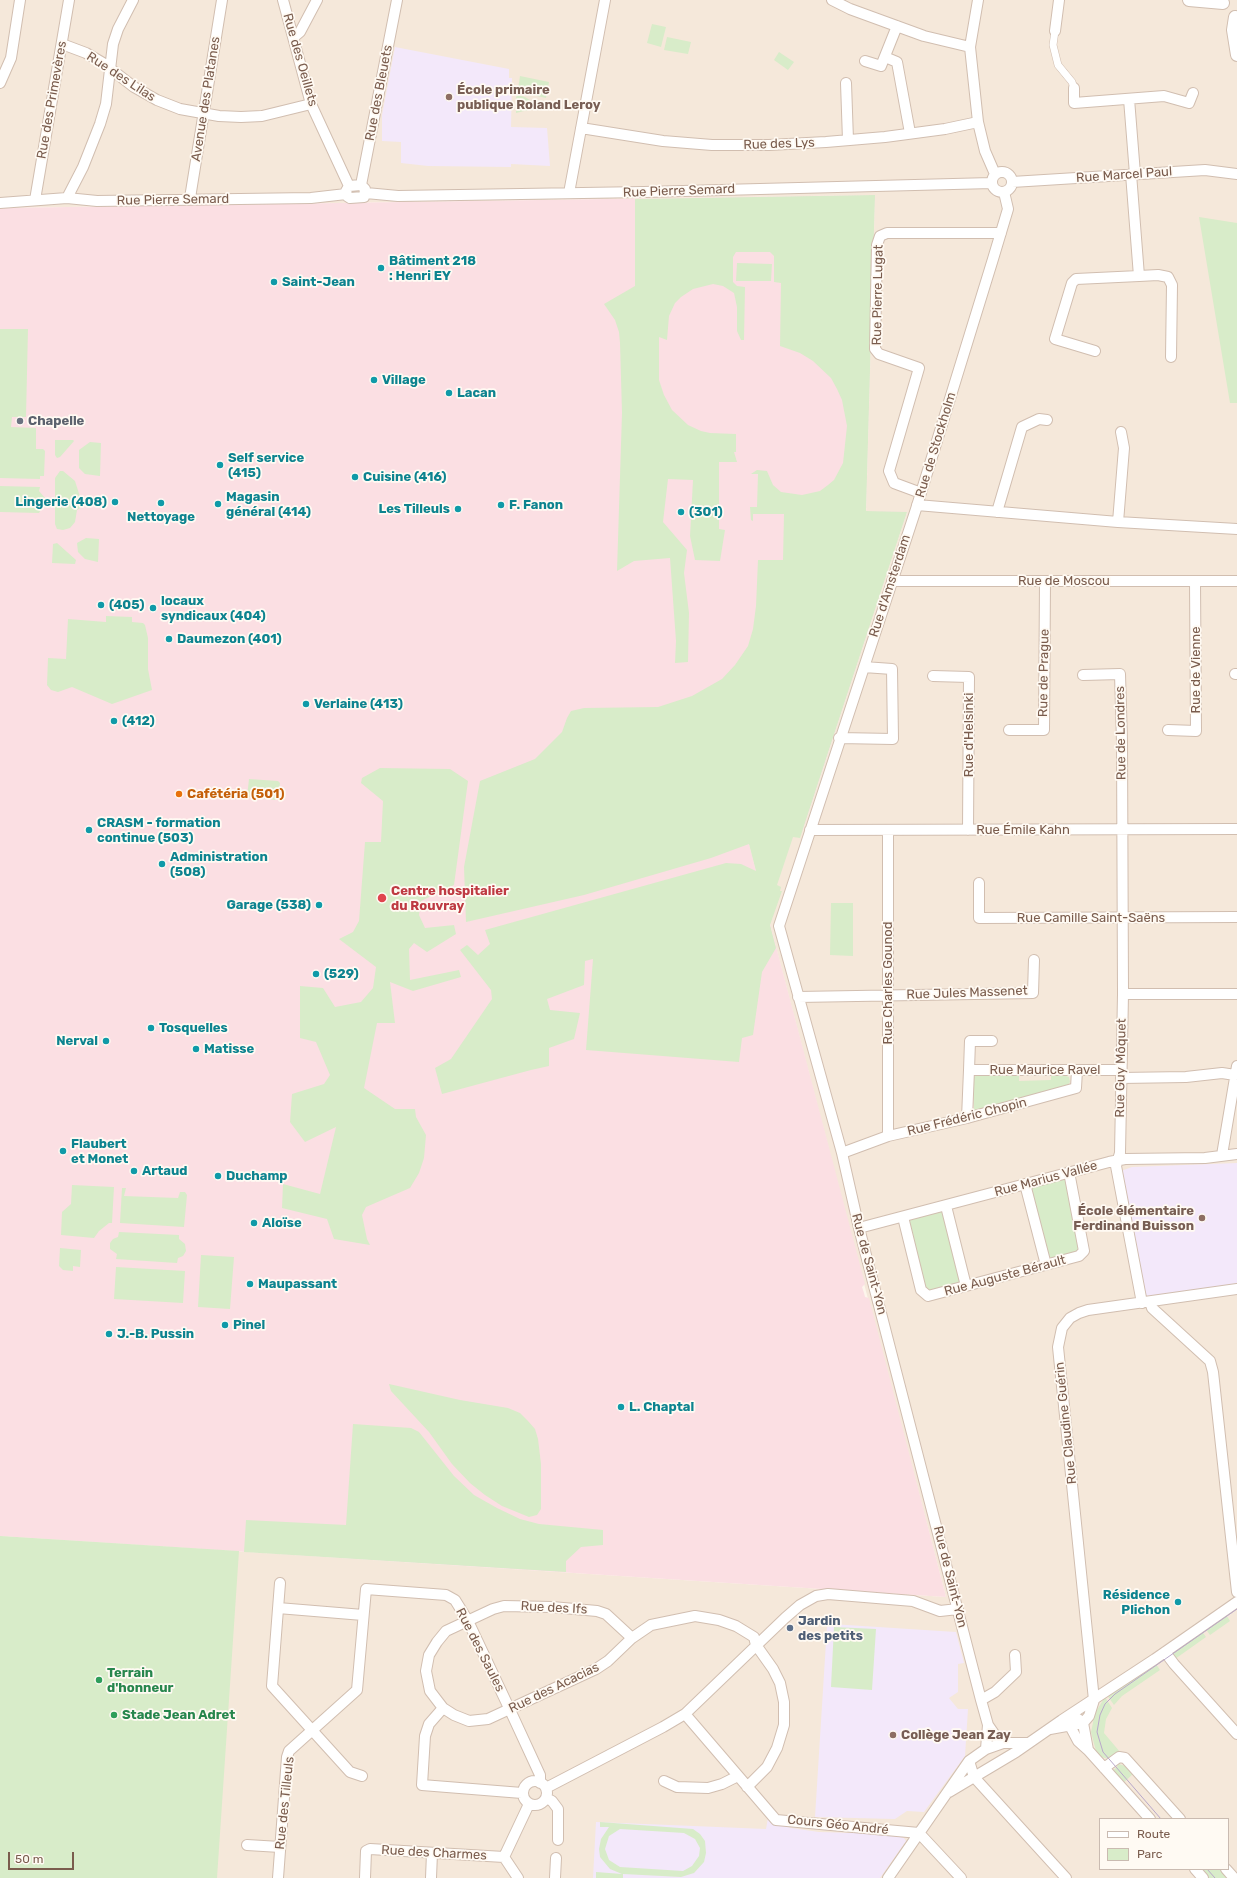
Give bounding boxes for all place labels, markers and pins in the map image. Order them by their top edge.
place label: École primaire publique Roland Leroy [457,82,600,113]
marker: École primaire publique Roland Leroy [444,92,454,102]
place label: Bâtiment 218 : Henri EY [389,253,476,284]
marker: Bâtiment 218 : Henri EY [376,263,386,273]
place label: Saint-Jean [282,274,355,290]
marker: Saint-Jean [269,277,279,287]
place label: Village [382,372,426,388]
marker: Village [369,375,379,385]
place label: Lacan [457,385,496,401]
marker: Lacan [444,388,454,398]
place label: Chapelle [28,413,84,429]
marker: Chapelle [15,416,25,426]
place label: Self service (415) [228,450,304,481]
marker: Self service (415) [215,460,225,470]
place label: Cuisine (416) [363,469,446,485]
marker: Cuisine (416) [350,472,360,482]
place label: Magasin général (414) [226,489,311,520]
place label: Lingerie (408) [15,494,107,510]
marker: Lingerie (408) [110,497,120,507]
place label: F. Fanon [509,497,563,513]
marker: Nettoyage [156,498,166,508]
marker: Magasin général (414) [213,499,223,509]
marker: F. Fanon [496,500,506,510]
place label: Les Tilleuls [378,501,450,517]
marker: Les Tilleuls [453,504,463,514]
place label: (301) [689,504,723,520]
marker: (301) [676,507,686,517]
place label: Nettoyage [127,509,195,525]
place label: locaux syndicaux (404) [161,593,266,624]
place label: (405) [109,597,145,613]
marker: (405) [96,600,106,610]
marker: locaux syndicaux (404) [148,603,158,613]
place label: Daumezon (401) [177,631,282,647]
marker: Daumezon (401) [164,634,174,644]
place label: Verlaine (413) [314,696,403,712]
marker: Verlaine (413) [301,699,311,709]
place label: (412) [122,713,155,729]
marker: (412) [109,716,119,726]
place label: Cafétéria (501) [187,786,284,802]
marker: Cafétéria (501) [174,789,184,799]
place label: CRASM - formation continue (503) [97,815,221,846]
marker: CRASM - formation continue (503) [84,825,94,835]
place label: Administration (508) [170,849,268,880]
marker: Administration (508) [157,859,167,869]
place label: Centre hospitalier du Rouvray [391,883,509,914]
marker: Centre hospitalier du Rouvray [376,892,388,904]
place label: Garage (538) [226,897,311,913]
marker: Garage (538) [314,900,324,910]
place label: (529) [324,966,359,982]
marker: (529) [311,969,321,979]
place label: Tosquelles [159,1020,228,1036]
marker: Tosquelles [146,1023,156,1033]
place label: Nerval [56,1033,98,1049]
marker: Nerval [101,1036,111,1046]
place label: Matisse [204,1041,254,1057]
marker: Matisse [191,1044,201,1054]
place label: Flaubert et Monet [71,1136,128,1167]
marker: Flaubert et Monet [58,1146,68,1156]
place label: Artaud [142,1163,187,1179]
marker: Artaud [129,1166,139,1176]
place label: Duchamp [226,1168,288,1184]
marker: Duchamp [213,1171,223,1181]
place label: École élémentaire Ferdinand Buisson [1073,1203,1194,1234]
marker: École élémentaire Ferdinand Buisson [1197,1213,1207,1223]
place label: Aloïse [262,1215,302,1231]
marker: Aloïse [249,1218,259,1228]
place label: Maupassant [258,1276,337,1292]
marker: Maupassant [245,1279,255,1289]
place label: Pinel [233,1317,265,1333]
marker: Pinel [220,1320,230,1330]
place label: J.-B. Pussin [117,1326,194,1342]
marker: J.-B. Pussin [104,1329,114,1339]
place label: L. Chaptal [629,1399,694,1415]
marker: L. Chaptal [616,1402,626,1412]
place label: Résidence Plichon [1103,1587,1170,1618]
marker: Résidence Plichon [1173,1597,1183,1607]
place label: Jardin des petits [798,1613,863,1644]
marker: Jardin des petits [785,1623,795,1633]
place label: Terrain d'honneur [107,1665,173,1696]
marker: Terrain d'honneur [94,1675,104,1685]
place label: Stade Jean Adret [122,1707,235,1723]
marker: Stade Jean Adret [109,1710,119,1720]
place label: Collège Jean Zay [901,1727,1011,1743]
marker: Collège Jean Zay [888,1730,898,1740]

